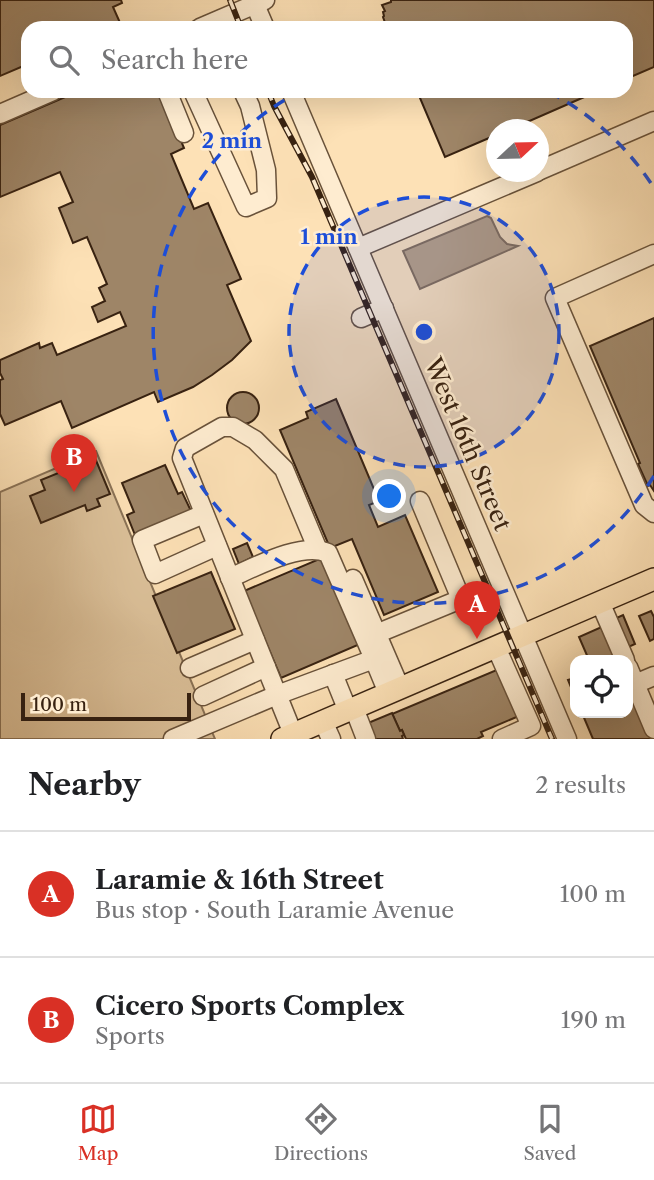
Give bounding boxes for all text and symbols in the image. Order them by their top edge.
search box [21,21,633,98]
icon: search [45,41,83,79]
text: Search here [101,44,248,76]
north arrow [486,119,549,182]
text: 2 min [202,128,263,153]
text: 1 min [300,224,358,249]
centre of rings [412,320,436,344]
street label: West 16th Street [418,352,518,535]
pin: B [51,434,97,492]
your location [372,479,406,513]
pin: A [454,581,500,639]
map controls [570,655,633,718]
button: locate [570,655,633,718]
scale bar [21,690,191,722]
text: 100 m [32,693,87,716]
text: Nearby [28,766,141,803]
text: 2 results [535,771,626,799]
text: Laramie & 16th Street [95,864,384,896]
text: A [42,880,60,908]
text: 100 m [560,880,626,908]
text: Bus stop · South Laramie Avenue [95,896,454,924]
text: Cicero Sports Complex [95,990,404,1022]
text: B [42,1006,60,1034]
text: 190 m [561,1006,626,1034]
text: Sports [95,1022,165,1050]
tab: Map [78,1100,119,1165]
tab: Directions [274,1100,368,1165]
tab: Saved [523,1100,576,1165]

